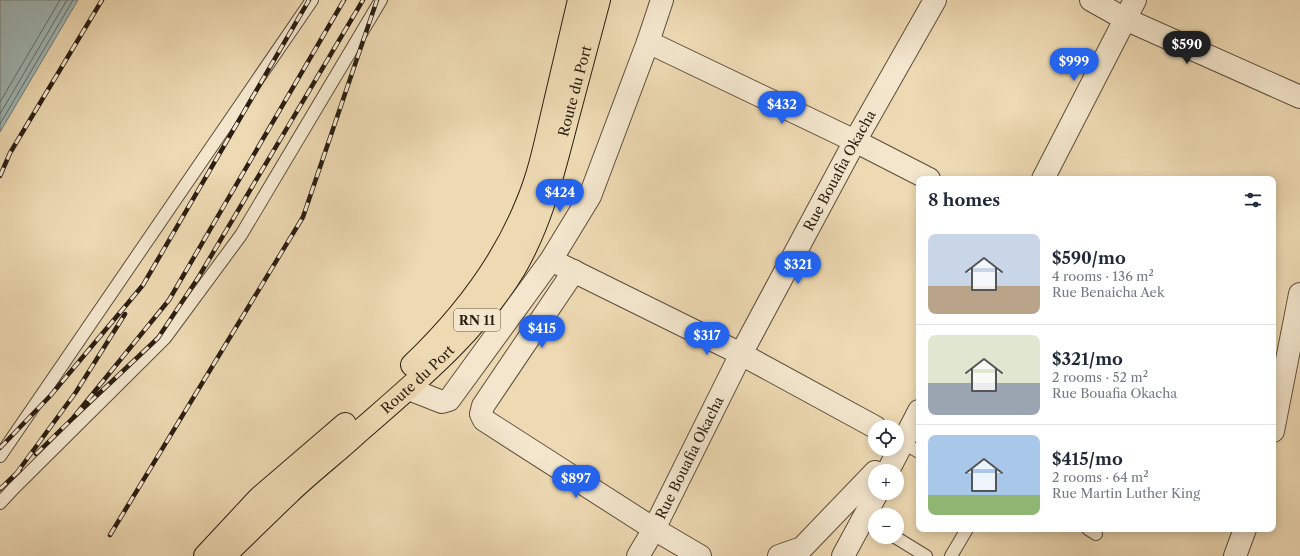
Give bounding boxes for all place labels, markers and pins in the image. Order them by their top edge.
pin: $590 [1163,31,1211,65]
pin: $999 [1050,48,1098,82]
pin: $432 [758,91,806,125]
pin: $424 [536,179,584,213]
pin: $321 [774,251,822,285]
pin: $415 [518,315,566,349]
pin: $317 [683,322,731,356]
pin: $897 [552,465,600,499]

